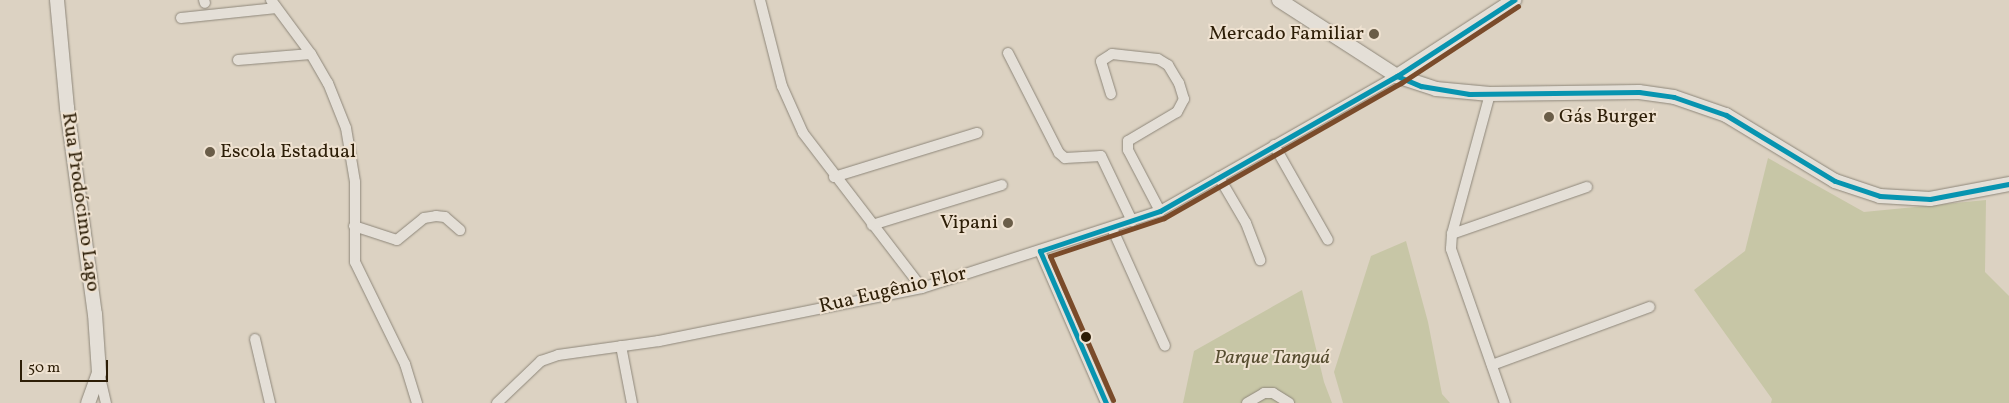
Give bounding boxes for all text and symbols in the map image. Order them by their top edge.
place label: Mercado Familiar [1209,22,1364,46]
marker: Mercado Familiar [1368,28,1380,40]
place label: Gás Burger [1559,105,1656,129]
street label: Rua Prodócimo Lago [56,111,104,293]
marker: Gás Burger [1543,111,1555,123]
place label: Escola Estadual [220,140,356,164]
marker: Escola Estadual [204,146,216,158]
place label: Vipani [940,211,998,235]
marker: Vipani [1002,217,1014,229]
street label: Rua Eugênio Flor [817,262,969,320]
unlabelled marker [1081,332,1091,342]
park label: Parque Tanguá [1214,346,1330,370]
scale bar [22,350,110,382]
text: 50 m [28,358,60,379]

